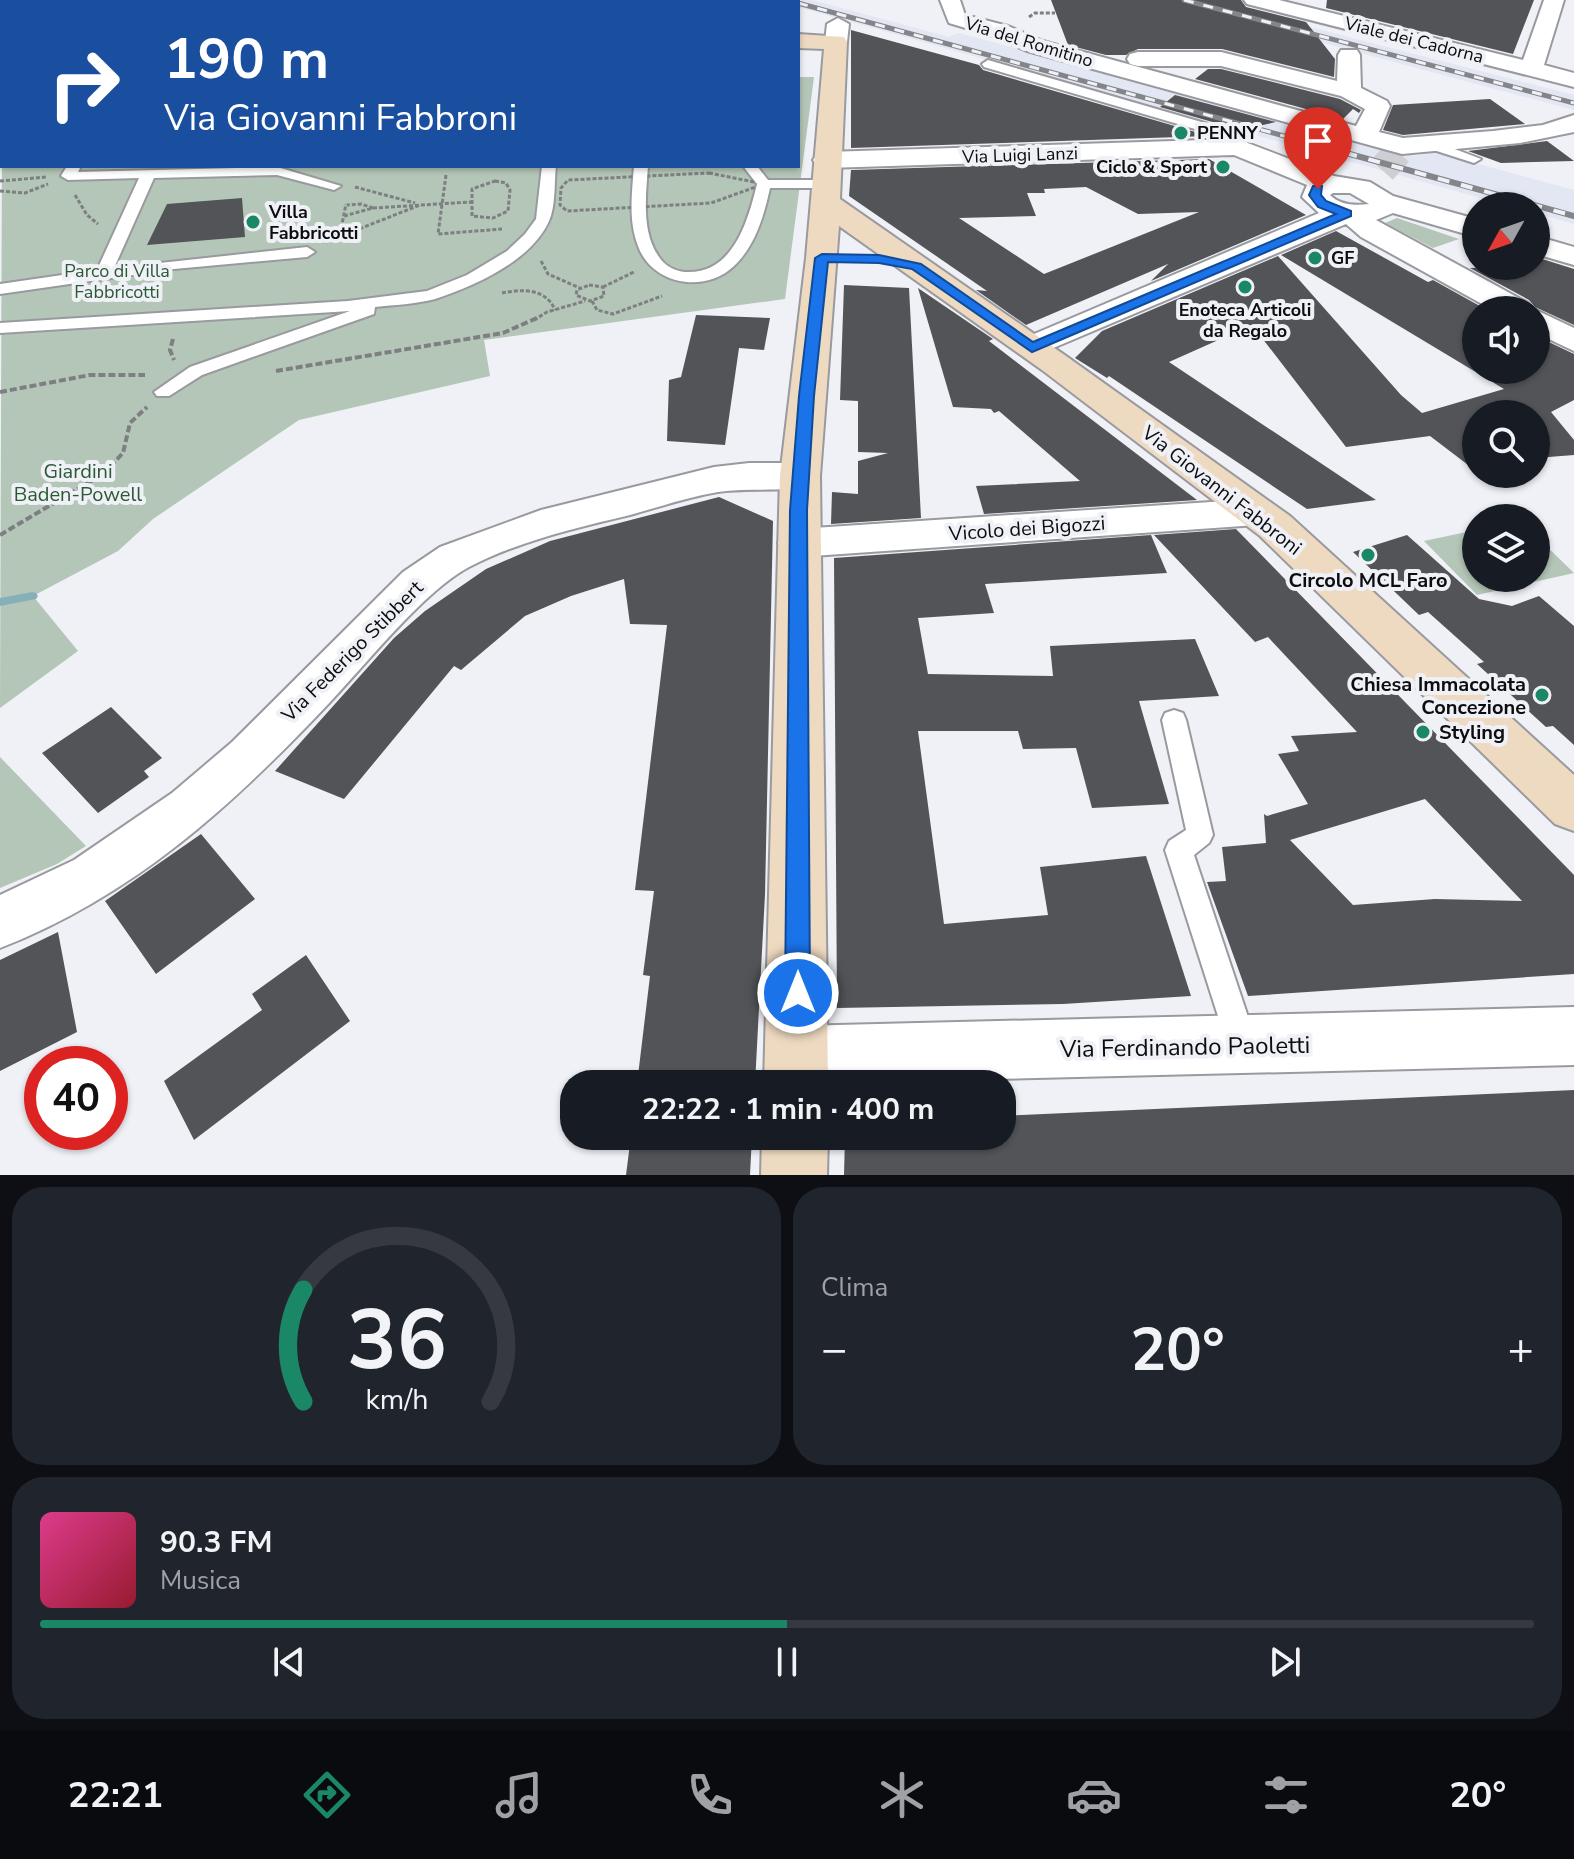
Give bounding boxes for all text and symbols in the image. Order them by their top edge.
street label: Via del Romitino [961,11,1096,73]
street label: Viale dei Cadorna [1341,11,1486,69]
text: 190 m [164,21,329,98]
icon: right [32,32,136,136]
text: Via Giovanni Fabbroni [164,94,517,143]
pin [1284,107,1352,189]
icon: arrive [1296,119,1340,163]
place label: PENNY [1197,121,1258,145]
marker: PENNY [1172,124,1190,142]
street label: Via Luigi Lanzi [961,141,1078,169]
place label: Ciclo & Sport [1096,155,1207,179]
marker: Ciclo & Sport [1214,158,1232,176]
north arrow [1462,192,1550,280]
map controls [1462,192,1550,592]
place label: Villa Fabbricotti [268,200,358,245]
marker: Villa Fabbricotti [244,213,262,231]
place label: GF [1331,246,1354,270]
marker: GF [1306,249,1324,267]
park label: Parco di Villa Fabbricotti [64,259,170,304]
marker: Enoteca Articoli da Regalo [1236,278,1254,296]
button: sound [1462,296,1550,384]
place label: Enoteca Articoli da Regalo [1179,298,1311,343]
button: search [1462,400,1550,488]
street label: Via Giovanni Fabbroni [1135,419,1307,561]
park label: Giardini Baden-Powell [14,458,142,508]
button: layers [1462,504,1550,592]
street label: Vicolo dei Bigozzi [947,510,1106,548]
marker: Circolo MCL Faro [1359,546,1377,564]
place label: Circolo MCL Faro [1289,567,1447,594]
street label: Via Federigo Stibbert [275,574,430,729]
place label: Chiesa Immacolata Concezione [1350,671,1526,721]
marker: Chiesa Immacolata Concezione [1533,686,1551,704]
place label: Styling [1439,719,1505,746]
marker: Styling [1414,723,1432,741]
position arrow [756,951,840,1035]
street label: Via Ferdinando Paoletti [1059,1029,1310,1065]
speed limit sign: 40 [24,1046,128,1150]
text: 22:22 · 1 min · 400 m [642,1089,934,1130]
text: Clima [821,1270,888,1305]
text: 36 [347,1284,446,1397]
text: 20° [1130,1309,1225,1391]
text: − [821,1320,847,1380]
text: + [1508,1320,1534,1380]
text: km/h [365,1380,428,1419]
text: 90.3 FM [160,1522,272,1563]
text: Musica [160,1563,241,1598]
icon: previous [267,1640,311,1684]
icon: pause [765,1640,809,1684]
icon: next [1263,1640,1307,1684]
icon: directions [299,1767,355,1823]
icon: music [491,1767,547,1823]
icon: phone [682,1767,738,1823]
icon: climate [874,1767,930,1823]
icon: car [1066,1767,1122,1823]
icon: filters [1258,1767,1314,1823]
text: 22:21 [68,1771,163,1820]
text: 20° [1449,1771,1506,1820]

